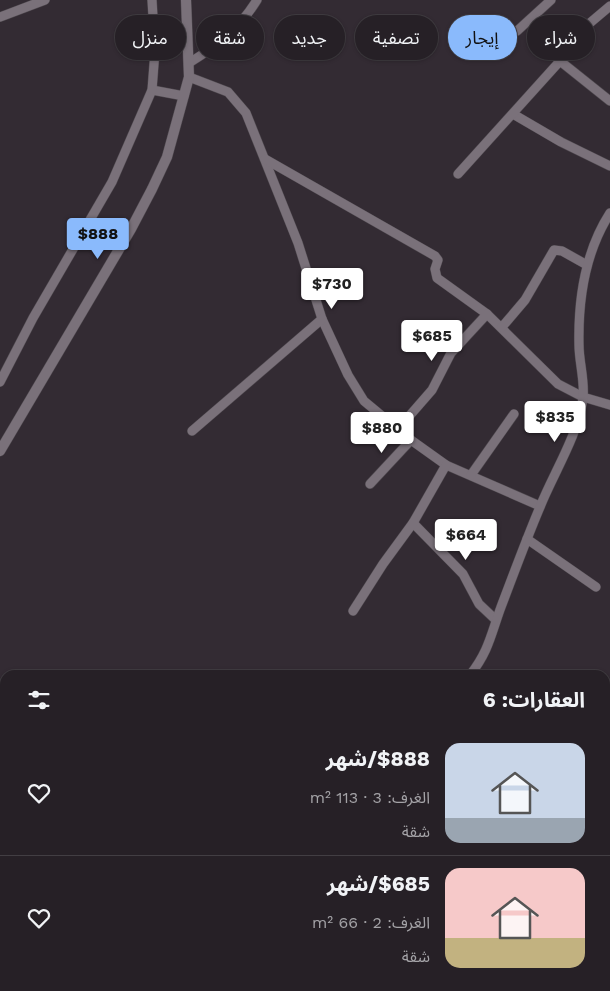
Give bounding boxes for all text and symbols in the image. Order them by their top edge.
chip: منزل [115,15,186,60]
chip: شقة [196,15,264,60]
chip: جديد [274,15,345,60]
chip: تصفية [355,15,438,60]
chip: إيجار [448,15,517,60]
chip: شراء [527,15,595,60]
pin: $888 [68,218,128,260]
text: $888 [78,224,118,243]
pin: $730 [302,268,362,310]
text: $730 [312,274,352,293]
pin: $685 [402,320,462,362]
text: $685 [412,326,452,345]
pin: $835 [525,400,585,443]
text: $835 [536,407,574,426]
pin: $880 [352,412,412,454]
text: $880 [362,418,402,437]
pin: $664 [436,518,496,561]
text: $664 [446,525,486,544]
icon: filters [25,686,53,714]
text: العقارات: 6 [483,687,585,712]
text: $888/شهر [326,746,430,771]
icon: home [485,763,545,823]
icon: heart [25,779,53,807]
text: الغرف: 3 · 113 m² [310,788,430,807]
text: شقة [402,822,430,841]
text: $685/شهر [327,871,430,896]
icon: home [485,888,545,948]
icon: heart [25,904,53,932]
text: الغرف: 2 · 66 m² [312,913,430,932]
text: شقة [402,947,430,966]

